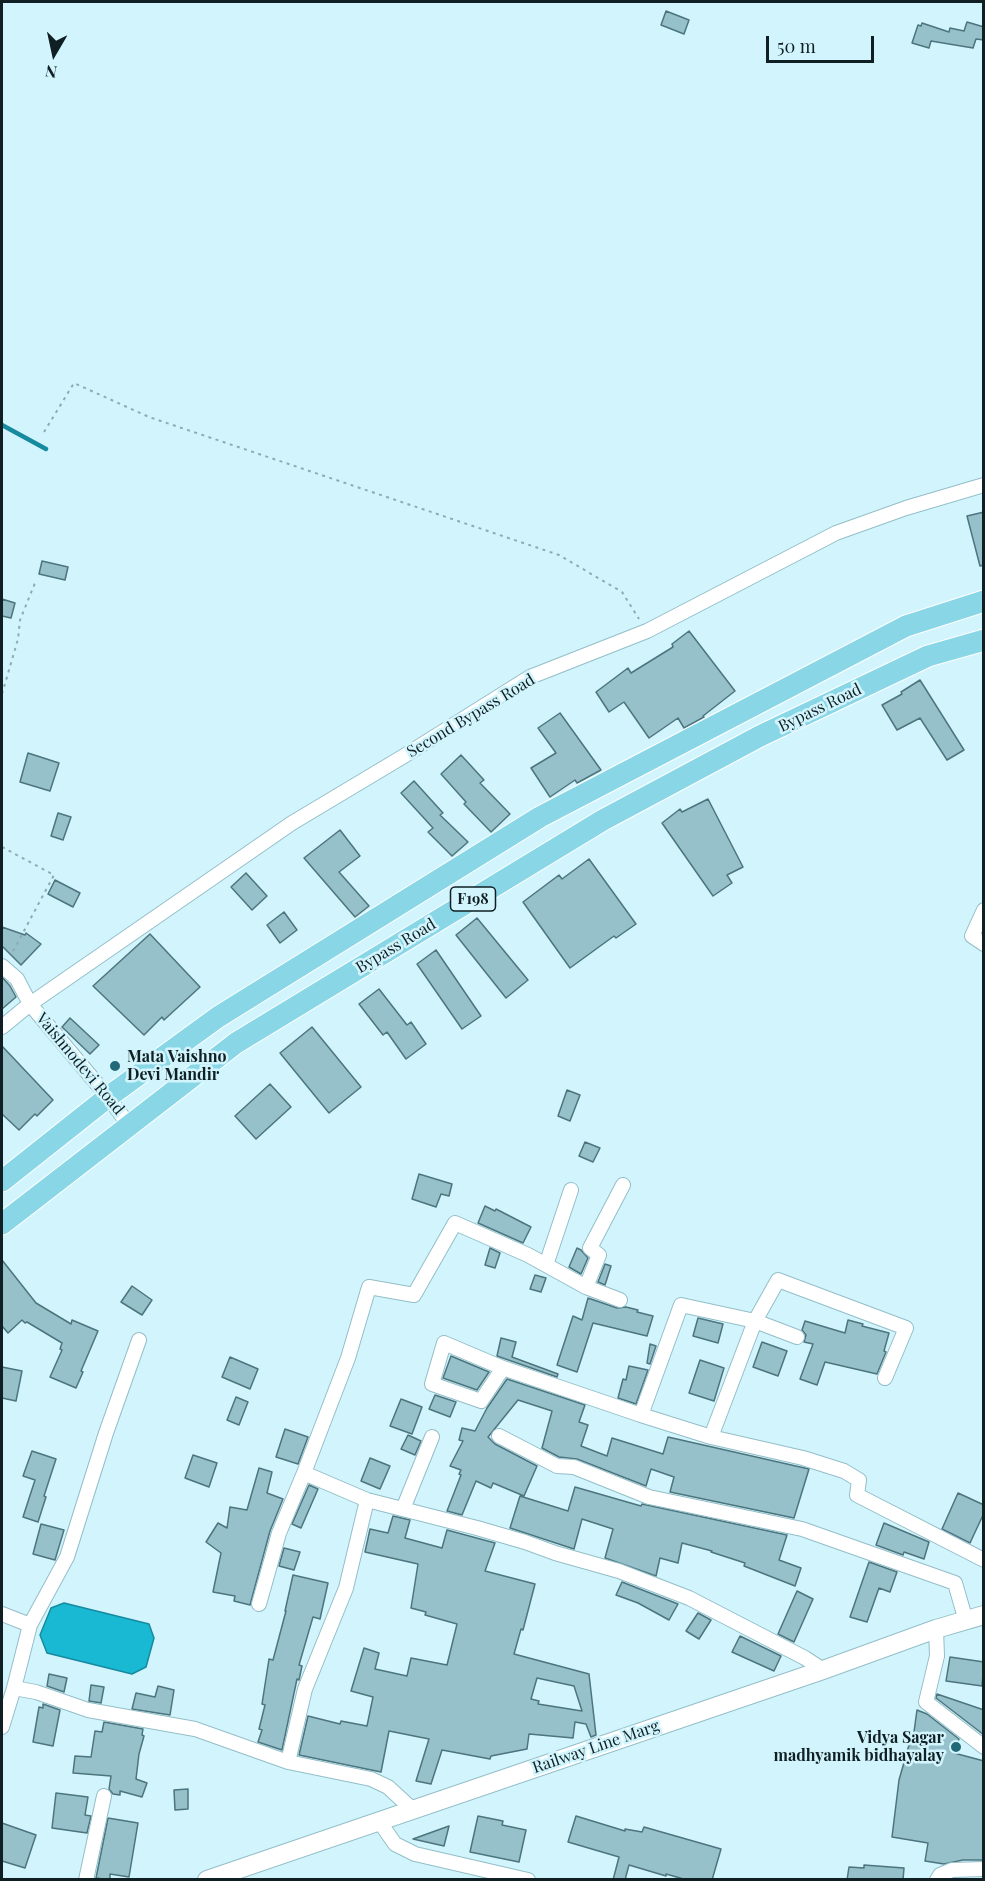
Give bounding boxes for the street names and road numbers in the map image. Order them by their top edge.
street label: Second Bypass Road [404,670,538,762]
street label: Bypass Road [775,680,865,736]
road number: F198 [450,887,496,911]
street label: Bypass Road [353,915,439,977]
street label: Vaishnodevi Road [32,1009,128,1119]
street label: Railway Line Marg [530,1716,662,1778]

